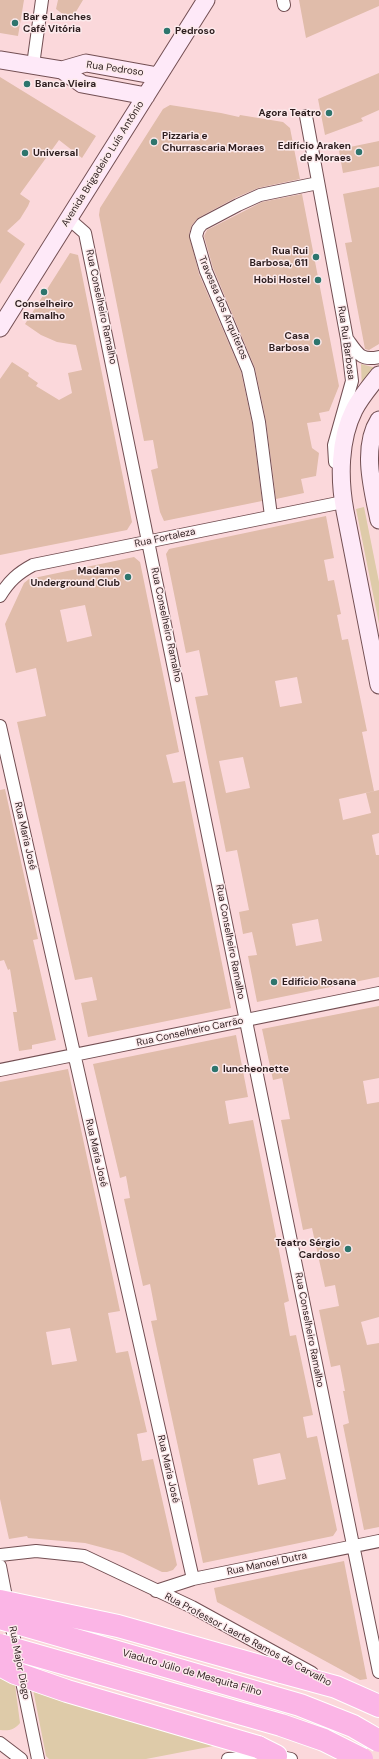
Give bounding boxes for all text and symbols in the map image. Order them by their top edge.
place label: Bar e Lanches Café Vitória [23,11,91,34]
marker: Bar e Lanches Café Vitória [10,18,20,28]
place label: Pedroso [175,25,215,37]
marker: Pedroso [162,26,172,36]
street label: Rua Pedroso [86,59,144,79]
place label: Banca Vieira [35,78,96,90]
marker: Banca Vieira [22,79,32,89]
street label: Avenida Brigadeiro Luís Antônio [59,99,147,229]
place label: Agora Teatro [258,107,321,119]
marker: Agora Teatro [324,108,334,118]
place label: Pizzaria e Churrascaria Moraes [162,130,264,154]
marker: Pizzaria e Churrascaria Moraes [149,137,159,147]
place label: Edifício Araken de Moraes [278,140,351,164]
place label: Universal [33,147,78,159]
marker: Edifício Araken de Moraes [354,147,364,157]
marker: Universal [20,148,30,158]
place label: Rua Rui Barbosa, 611 [249,245,308,268]
street label: Rua Conselheiro Ramalho [83,249,119,365]
marker: Rua Rui Barbosa, 611 [311,252,321,262]
street label: Travessa dos Arquitetos [196,254,250,362]
place label: Hobi Hostel [254,274,310,286]
marker: Hobi Hostel [313,275,323,285]
marker: Conselheiro Ramalho [39,287,49,297]
place label: Conselheiro Ramalho [15,298,73,322]
street label: Rua Rui Barbosa [335,305,357,381]
place label: Casa Barbosa [269,330,309,354]
marker: Casa Barbosa [312,337,322,347]
street label: Rua Fortaleza [134,526,196,550]
place label: Madame Underground Club [30,565,120,588]
street label: Rua Conselheiro Ramalho [148,567,184,683]
marker: Madame Underground Club [123,572,133,582]
street label: Rua Maria José [11,801,39,871]
street label: Rua Conselheiro Ramalho [213,883,247,1001]
place label: Edifício Rosana [282,976,356,988]
marker: Edifício Rosana [269,977,279,987]
street label: Rua Conselheiro Carrão [136,1015,244,1049]
place label: luncheonette [223,1063,289,1075]
marker: luncheonette [210,1064,220,1074]
street label: Rua Maria José [82,1118,110,1188]
place label: Teatro Sérgio Cardoso [275,1237,340,1260]
marker: Teatro Sérgio Cardoso [343,1244,353,1254]
street label: Rua Conselheiro Ramalho [292,1271,326,1389]
street label: Rua Maria José [154,1434,182,1504]
street label: Rua Manoel Dutra [226,1550,308,1578]
street label: Rua Professor Laerte Ramos de Carvalho [162,1591,334,1689]
street label: Rua Major Diogo [6,1625,32,1701]
street label: Viaduto Júlio de Mesquita Filho [121,1647,263,1699]

